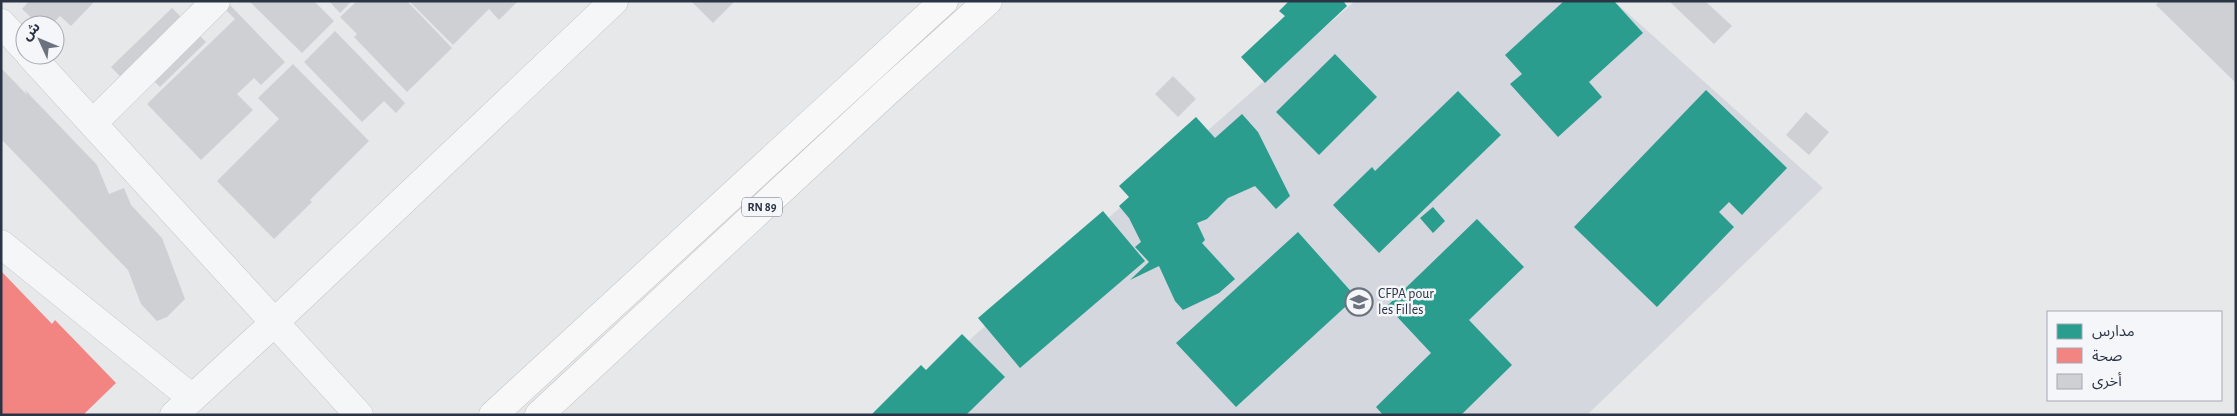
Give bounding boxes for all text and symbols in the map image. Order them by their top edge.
north arrow [15,15,65,65]
text: ش [20,20,43,43]
road number: RN 89 [742,198,782,216]
school or university icon: CFPA pour les Filles [1344,287,1374,317]
place label: CFPA pour les Filles [1378,287,1434,317]
legend [2047,311,2222,401]
text: مدارس [2092,324,2135,340]
text: صحة [2092,349,2122,364]
text: أخرى [2092,372,2122,390]

